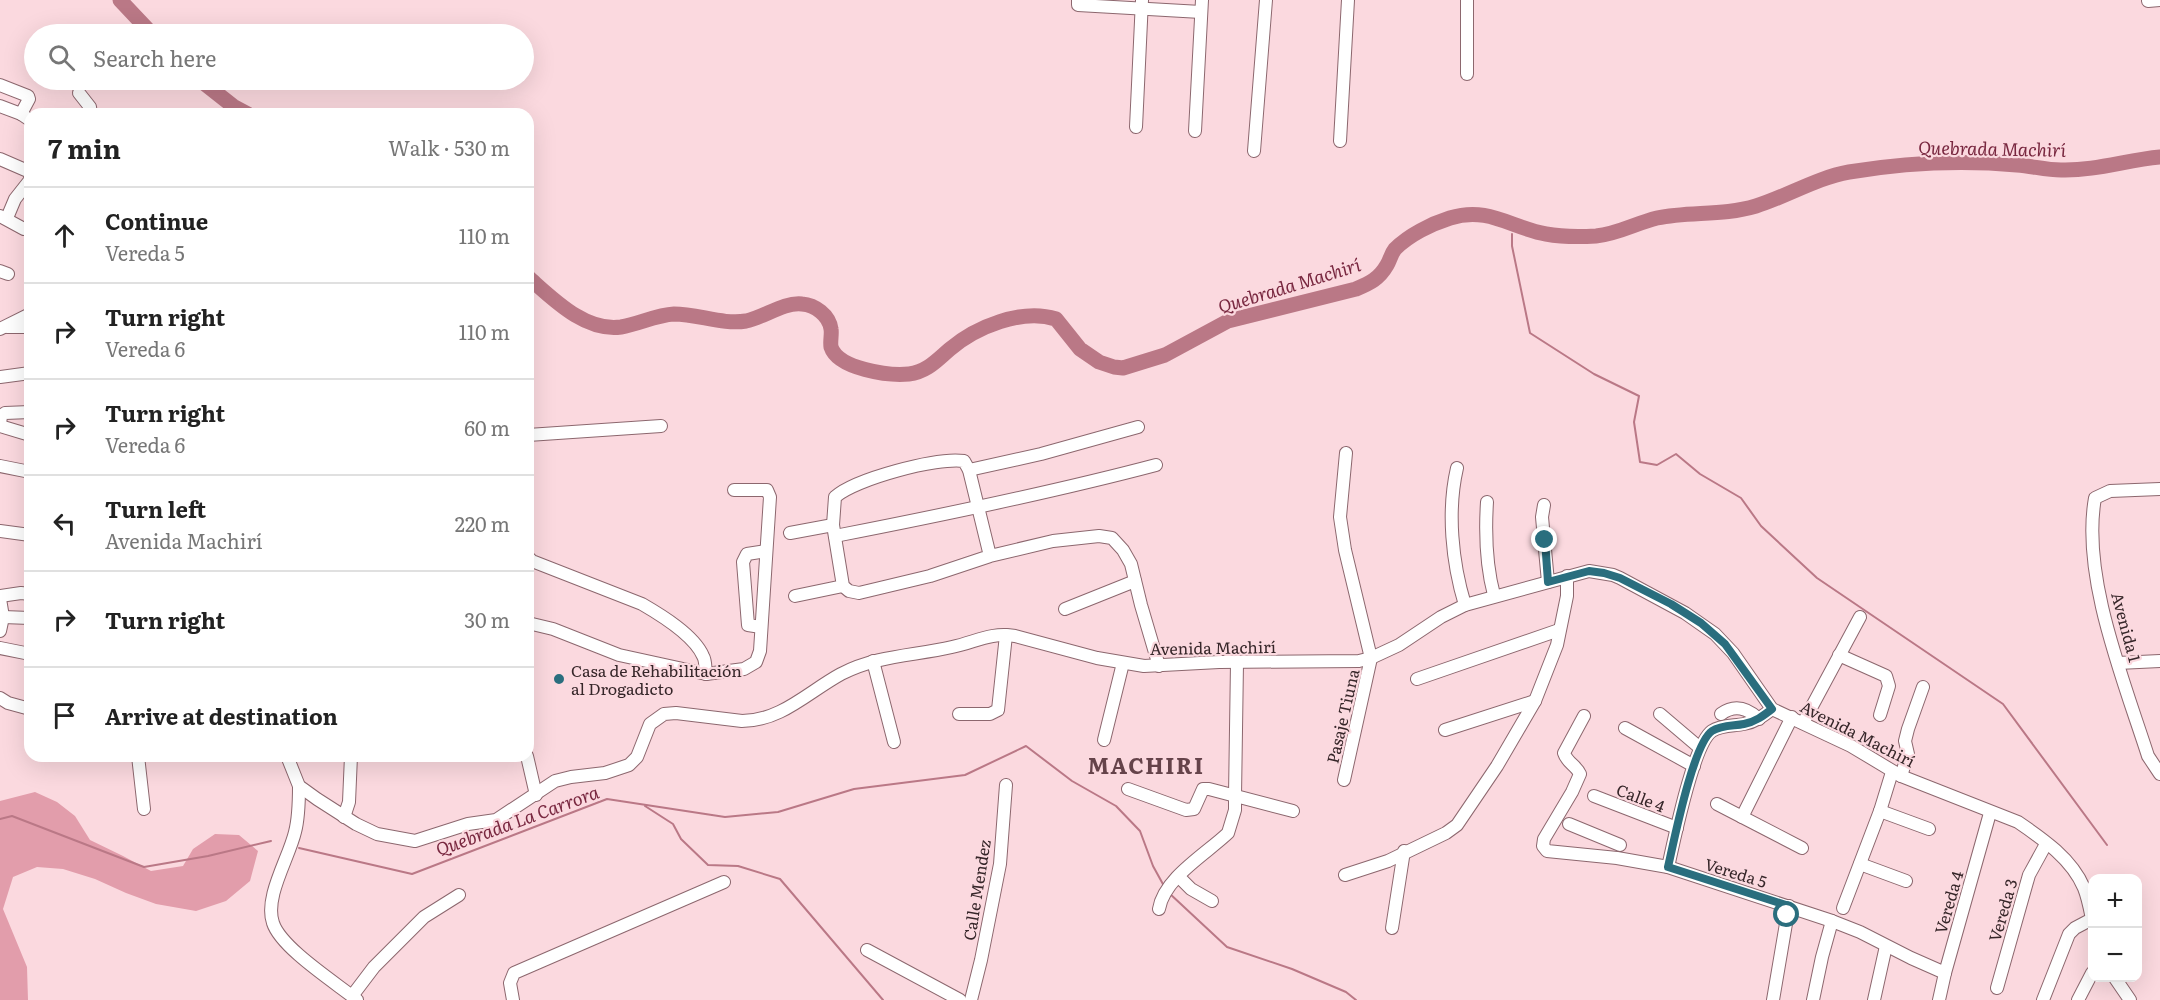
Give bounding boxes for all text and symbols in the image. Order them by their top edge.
search box [24,24,534,90]
icon: search [45,41,78,74]
text: Search here [93,41,216,74]
text: 7 min [48,128,121,167]
text: Walk · 530 m [388,132,510,162]
water label: Quebrada Machirí [1918,133,2067,163]
text: Continue [105,204,208,237]
icon: ahead [48,219,81,252]
text: 110 m [459,220,510,250]
text: Vereda 5 [105,237,185,267]
water label: Quebrada Machirí [1214,250,1364,320]
text: Turn right [105,300,225,333]
icon: right [48,315,81,348]
text: 110 m [459,316,510,346]
text: Vereda 6 [105,333,185,363]
text: Turn right [105,396,225,429]
icon: right [48,411,81,444]
text: 60 m [464,412,510,442]
text: Vereda 6 [105,429,185,459]
text: Turn left [105,492,206,525]
icon: left [48,507,81,540]
text: 220 m [455,508,510,538]
text: Avenida Machirí [105,525,263,555]
route end [1531,526,1557,552]
street label: Avenida 1 [2106,589,2148,665]
icon: right [48,603,81,636]
text: Turn right [105,603,225,636]
text: 30 m [464,604,510,634]
street label: Avenida Machirí [1150,634,1276,660]
place label: Casa de Rehabilitación al Drogadicto [571,658,742,700]
street label: Pasaje Tiuna [1319,666,1365,766]
marker: Casa de Rehabilitación al Drogadicto [552,672,566,686]
street label: Avenida Machirí [1796,694,1920,772]
icon: arrive [48,699,81,732]
text: Arrive at destination [105,699,338,732]
district label: MACHIRI [1087,748,1205,781]
street label: Calle 4 [1613,777,1669,817]
water label: Quebrada La Carrora [431,778,603,862]
street label: Calle Mendez [956,838,996,942]
street label: Vereda 5 [1702,851,1770,893]
street label: Vereda 4 [1928,868,1968,936]
map controls [2088,874,2142,982]
button: + [2088,874,2142,928]
street label: Vereda 3 [1982,876,2022,944]
route start [1773,901,1799,927]
button: − [2088,928,2142,982]

